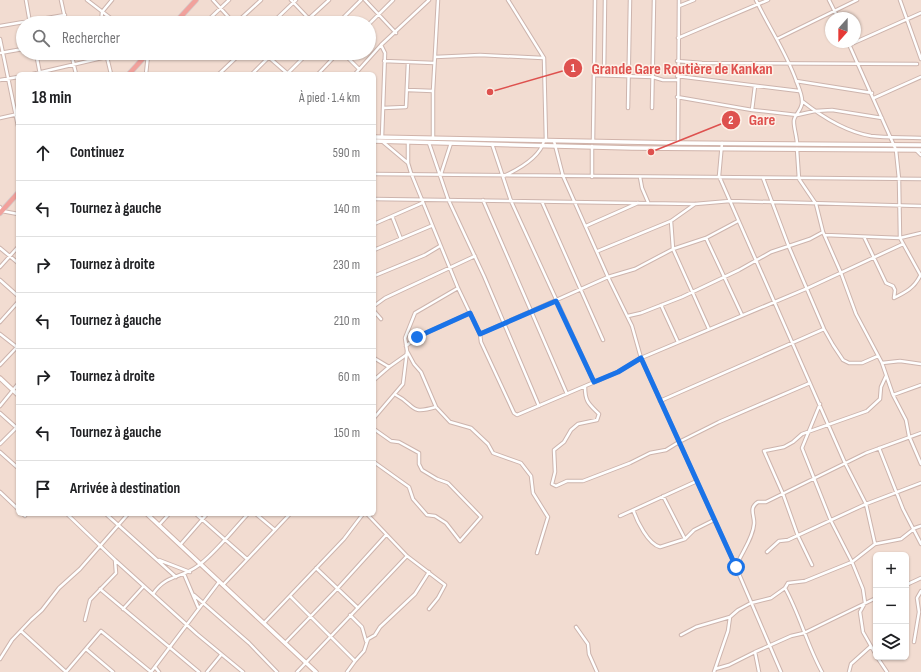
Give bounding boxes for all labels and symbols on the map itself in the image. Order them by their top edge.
north arrow [825,12,861,48]
callout: Grande Gare Routière de Kankan [563,54,780,82]
text: Grande Gare Routière de Kankan [591,60,773,79]
text: 1 [571,61,576,76]
callout: Gare [721,106,784,134]
text: Gare [749,111,775,130]
text: 2 [728,113,734,128]
route end [408,328,426,346]
route start [727,558,745,576]

